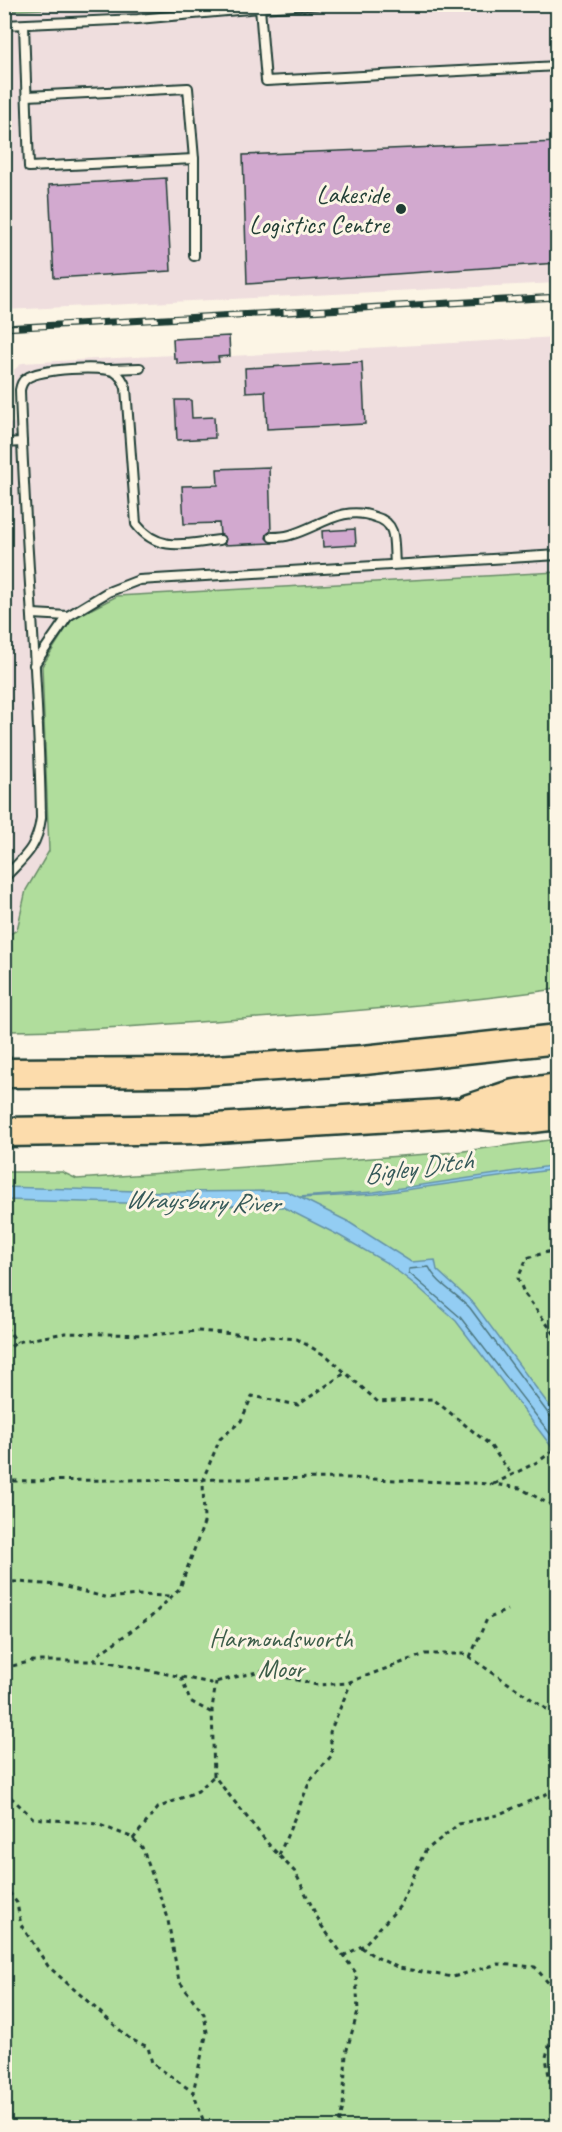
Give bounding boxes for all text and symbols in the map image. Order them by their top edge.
place label: Lakeside Logistics Centre [249,178,392,241]
marker: Lakeside Logistics Centre [394,202,408,216]
water label: Bigley Ditch [361,1142,476,1191]
water label: Wraysbury River [125,1181,284,1221]
park label: Harmondsworth Moor [209,1622,354,1685]

